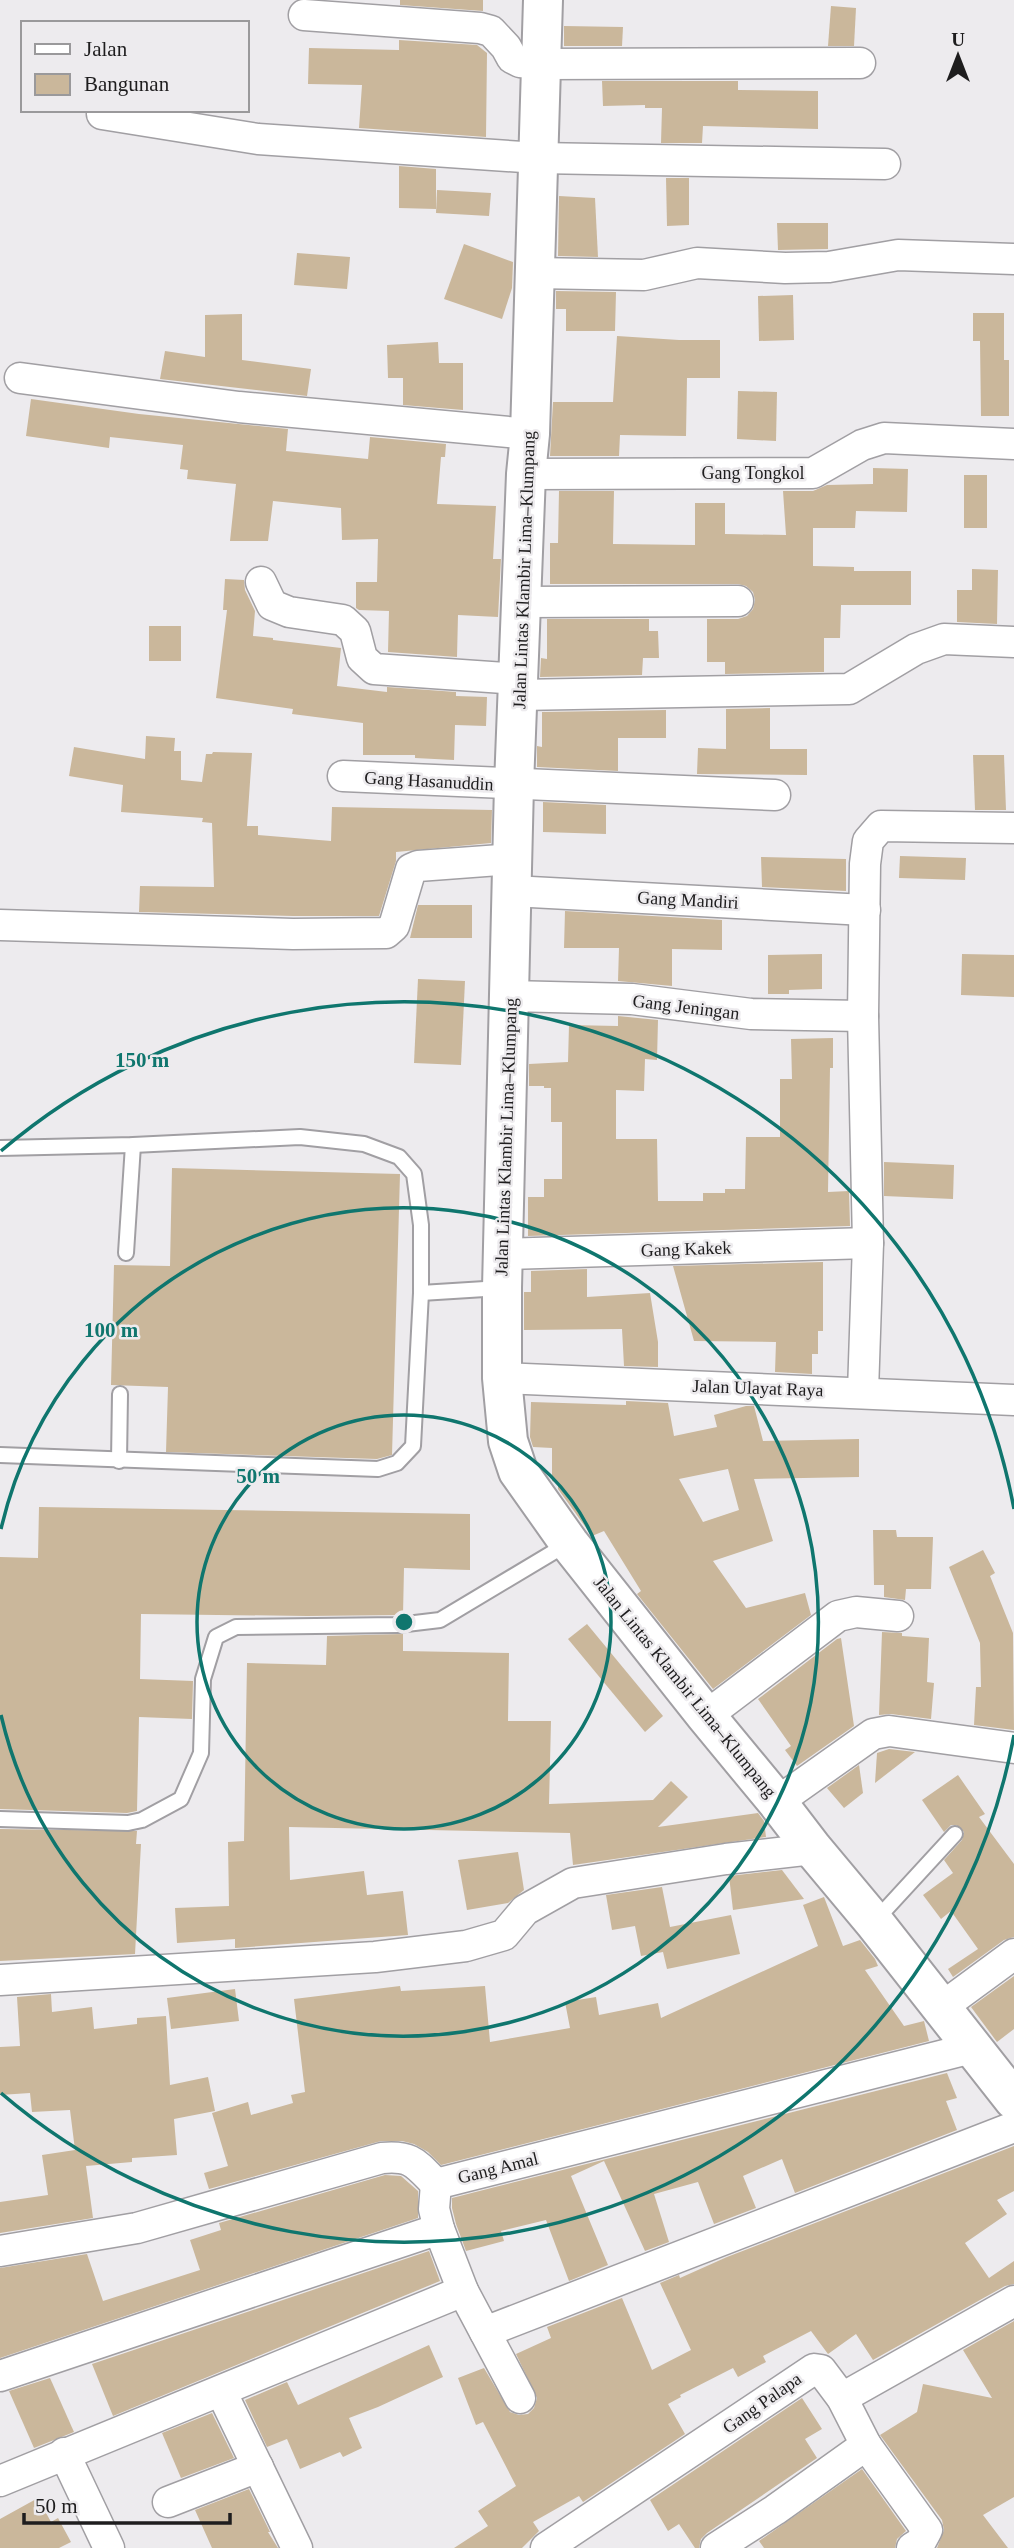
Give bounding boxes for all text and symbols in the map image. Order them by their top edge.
legend [21,21,248,112]
north arrow [923,21,993,91]
text: U [951,29,965,50]
text: Jalan [84,37,128,61]
text: Bangunan [84,72,170,96]
street label: Jalan Lintas Klambir Lima–Klumpang [509,431,539,709]
street label: Gang Tongkol [702,463,804,483]
street label: Gang Hasanuddin [364,768,494,794]
street label: Gang Mandiri [637,887,739,913]
street label: Gang Jeningan [631,991,741,1023]
street label: Jalan Lintas Klambir Lima–Klumpang [491,998,521,1276]
text: 150 m [115,1048,170,1072]
street label: Gang Kakek [640,1237,732,1261]
text: 100 m [84,1318,139,1342]
street label: Jalan Ulayat Raya [692,1376,824,1400]
text: 50 m [236,1464,280,1488]
street label: Jalan Lintas Klambir Lima–Klumpang [590,1573,780,1801]
centre of rings [392,1610,416,1634]
street label: Gang Amal [456,2148,540,2188]
street label: Gang Palapa [719,2369,805,2437]
scale bar [24,2482,231,2526]
text: 50 m [35,2494,78,2518]

